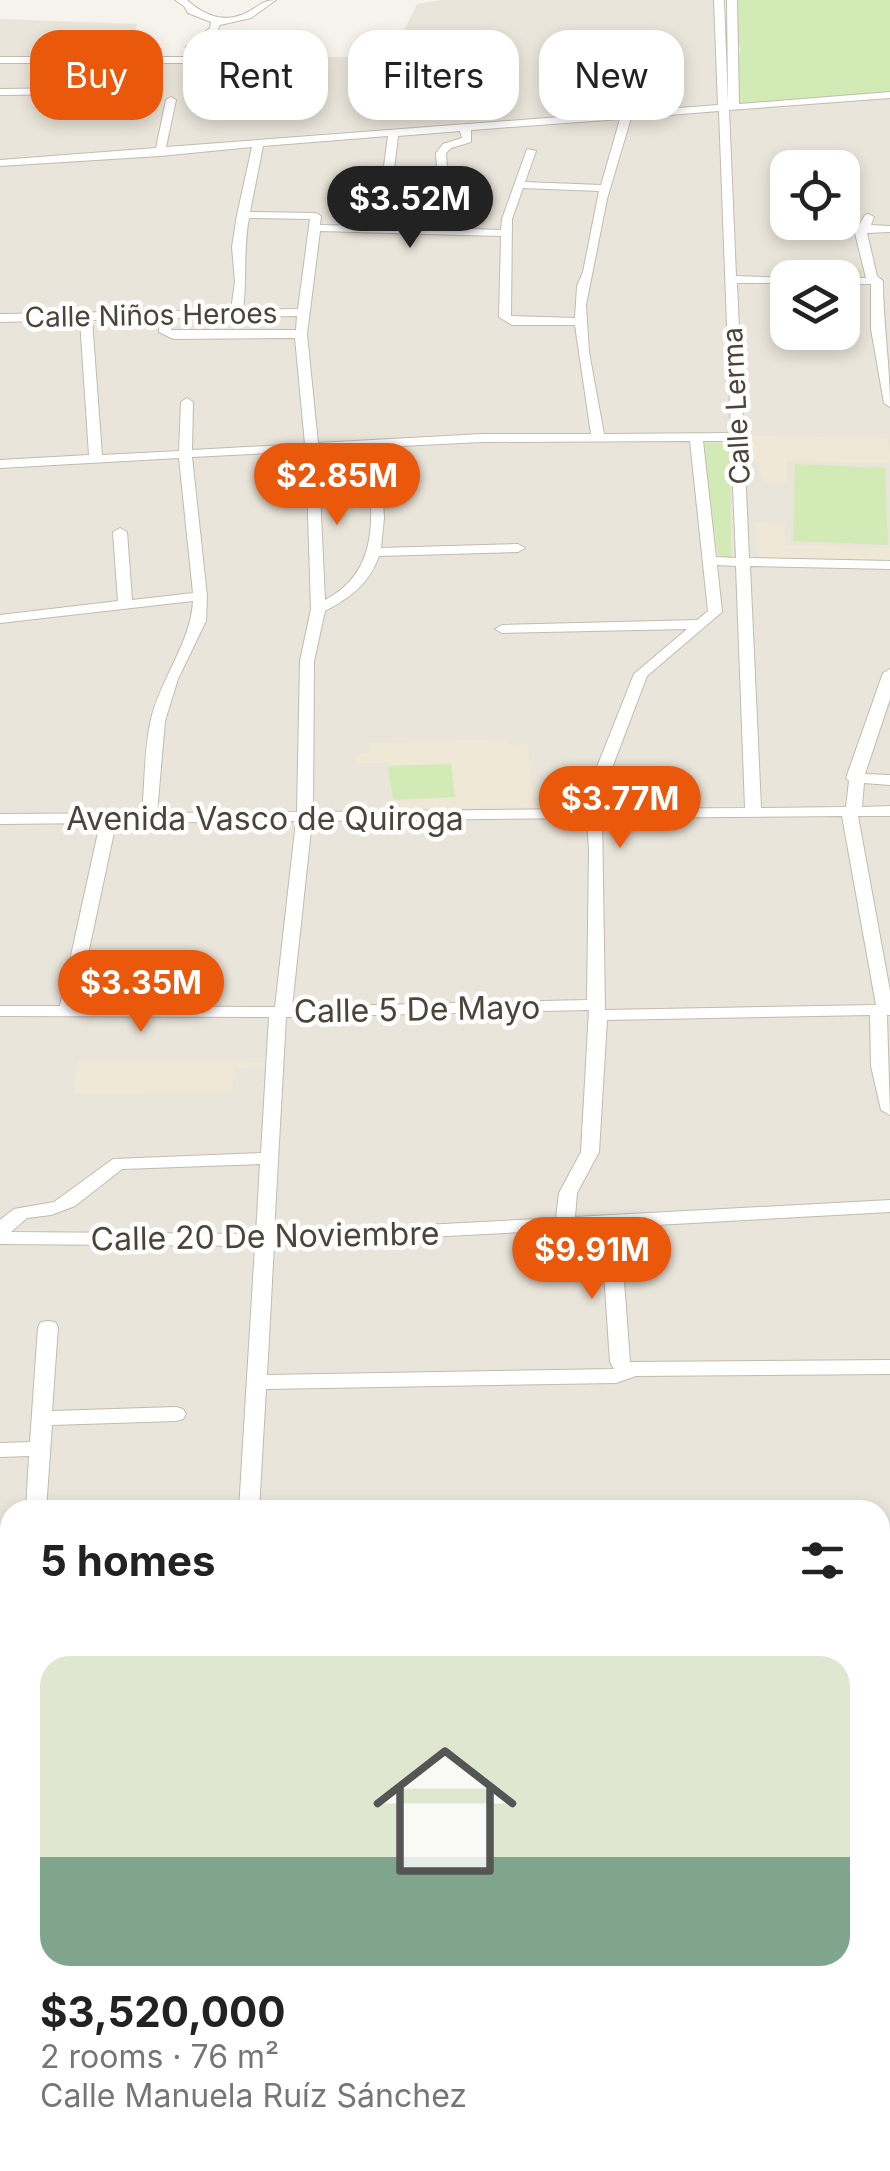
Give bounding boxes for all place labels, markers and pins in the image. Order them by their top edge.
pin: $3.52M [329,166,491,251]
pin: $2.85M [256,443,418,528]
pin: $3.77M [539,766,701,851]
pin: $3.35M [60,950,222,1035]
pin: $9.91M [511,1217,673,1302]

